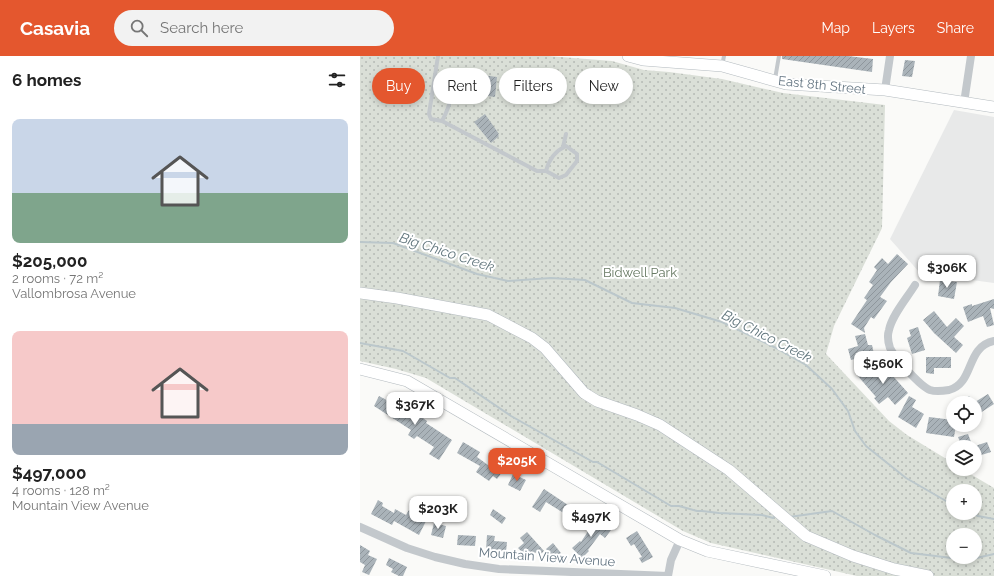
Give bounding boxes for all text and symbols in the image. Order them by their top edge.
search box [114,10,394,46]
text: Casavia [20,17,90,39]
icon: search [128,17,150,39]
text: Search here [160,19,243,37]
text: Map [822,20,850,36]
text: Layers [872,20,915,36]
text: Share [937,20,974,36]
chip: Buy [372,68,425,104]
chip: Rent [433,68,491,104]
chip: Filters [499,68,567,104]
chip: New [575,68,633,104]
icon: filters [326,69,348,91]
text: 6 homes [12,70,81,90]
street label: East 8th Street [777,73,867,97]
icon: home [144,145,216,217]
water label: Big Chico Creek [398,229,497,275]
text: $205,000 [12,251,87,271]
pin: $306K [919,255,975,289]
text: $306K [927,260,967,275]
park label: Bidwell Park [603,265,677,280]
text: 2 rooms · 72 m² [12,271,103,286]
text: Vallombrosa Avenue [12,286,136,301]
water label: Big Chico Creek [719,306,815,366]
pin: $560K [855,351,911,385]
text: $560K [863,356,903,371]
icon: home [144,357,216,429]
pin: $367K [387,392,443,426]
map controls [946,396,982,564]
button: locate [946,396,982,432]
text: $367K [395,397,435,412]
button: layers [946,440,982,476]
pin: $205K [489,448,545,482]
text: $205K [497,453,537,468]
text: $497,000 [12,463,86,483]
text: 4 rooms · 128 m² [12,483,110,498]
button: + [946,484,982,520]
pin: $203K [410,496,466,530]
text: Mountain View Avenue [12,498,149,513]
text: $203K [418,501,458,516]
pin: $497K [563,504,619,538]
text: $497K [571,509,611,524]
button: − [946,528,982,564]
street label: Mountain View Avenue [478,545,616,569]

